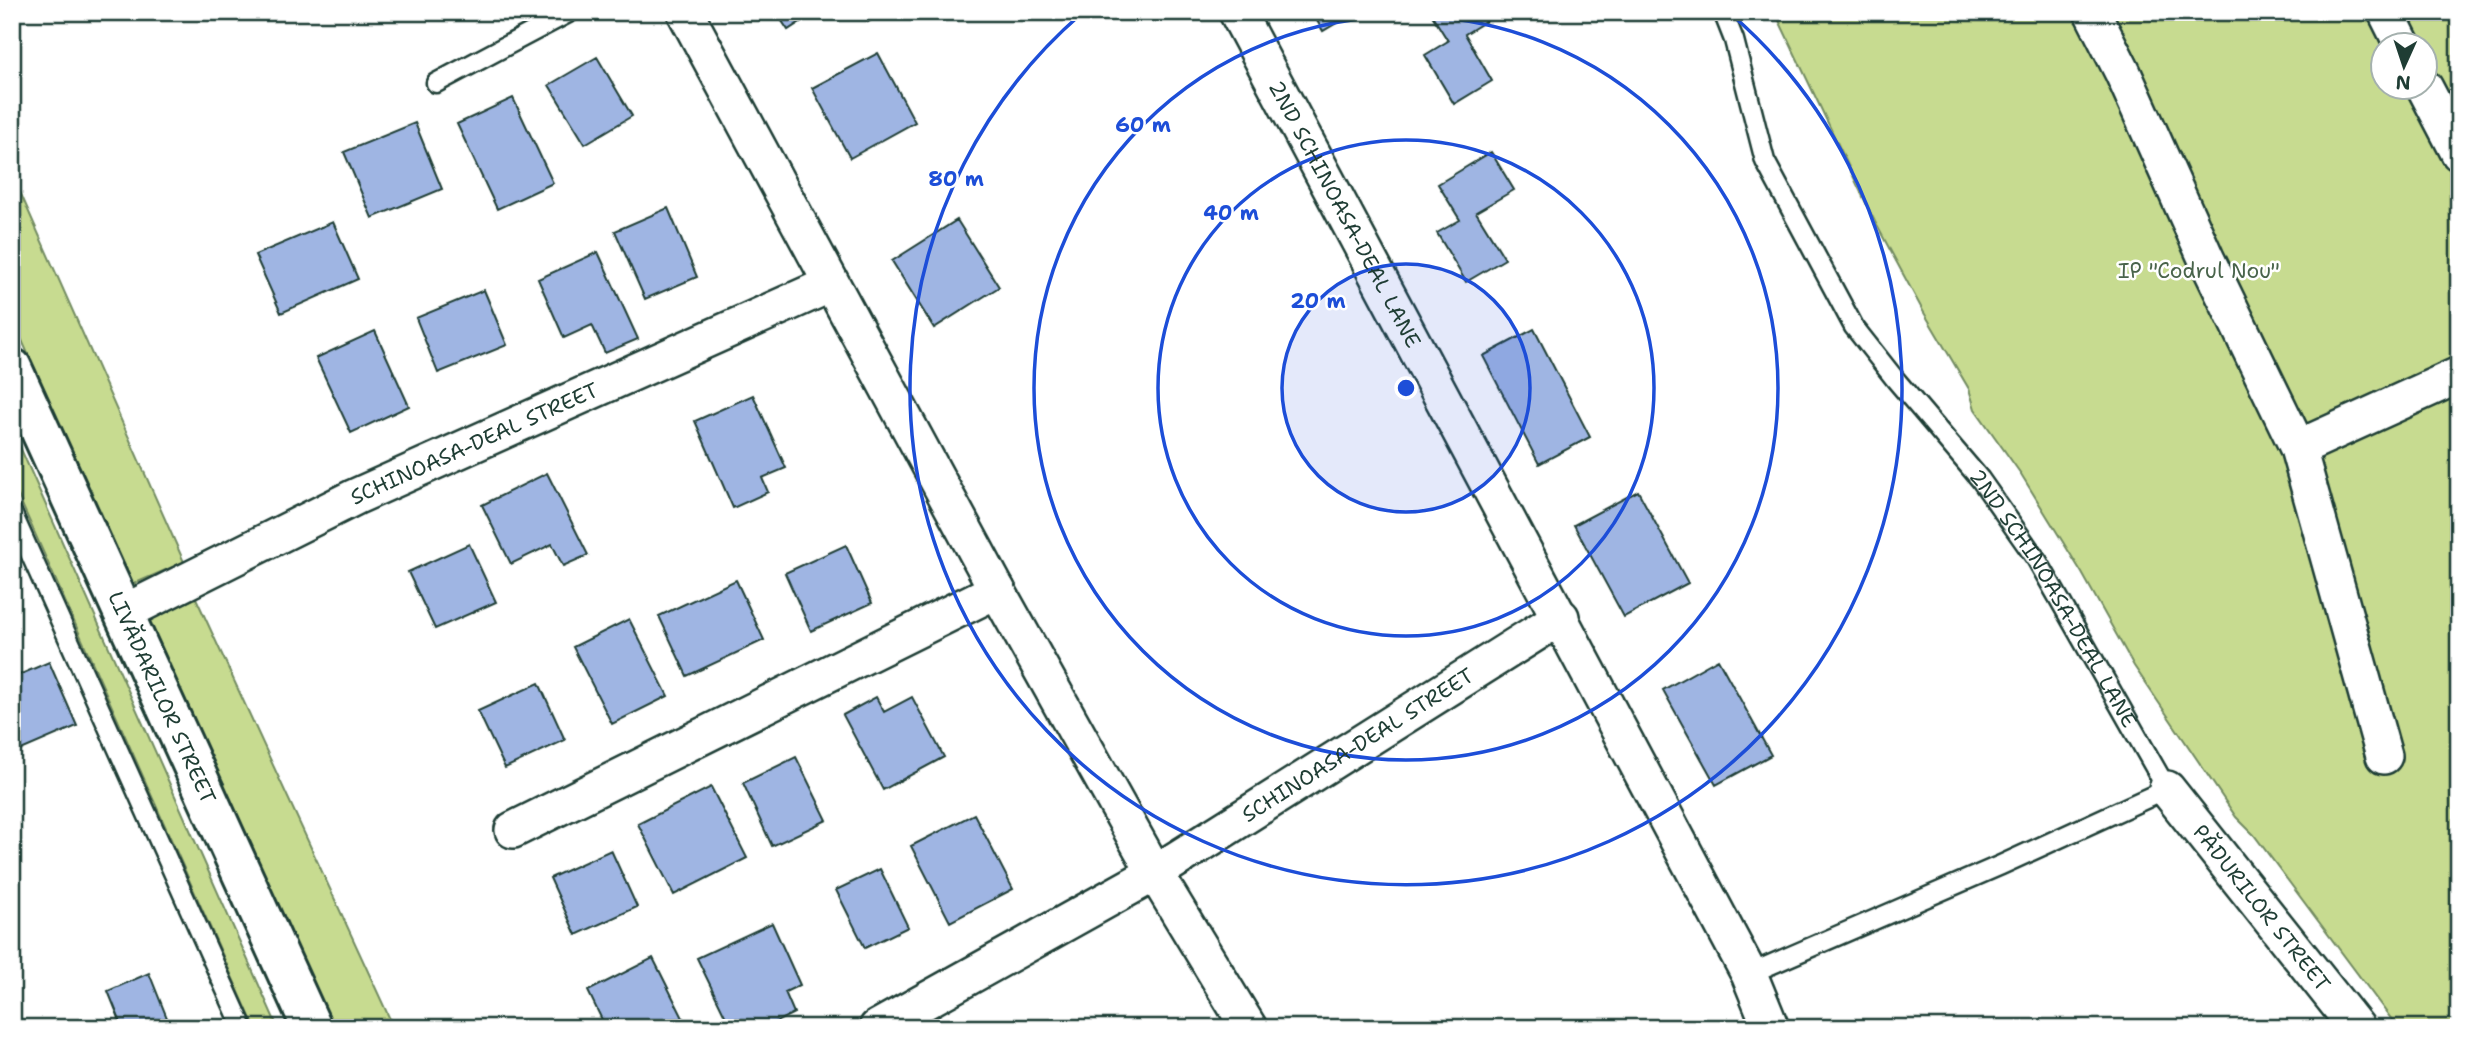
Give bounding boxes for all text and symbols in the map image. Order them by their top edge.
north arrow [2370,32,2440,102]
text: N [2395,70,2411,95]
street label: 2ND SCHINOASA-DEAL LANE [1262,76,1427,353]
text: 60 m [1115,111,1171,139]
text: 80 m [928,165,984,193]
text: 40 m [1203,199,1259,227]
park label: IP "Codrul Nou" [2118,257,2280,285]
text: 20 m [1290,287,1346,315]
street label: SCHINOASA-DEAL STREET [346,376,603,511]
centre of rings [1394,376,1418,400]
street label: 2ND SCHINOASA-DEAL LANE [1963,463,2143,733]
street label: LIVĂDARILOR STREET [101,587,222,808]
street label: SCHINOASA-DEAL STREET [1237,662,1479,829]
street label: PĂDURILOR STREET [2187,819,2337,997]

